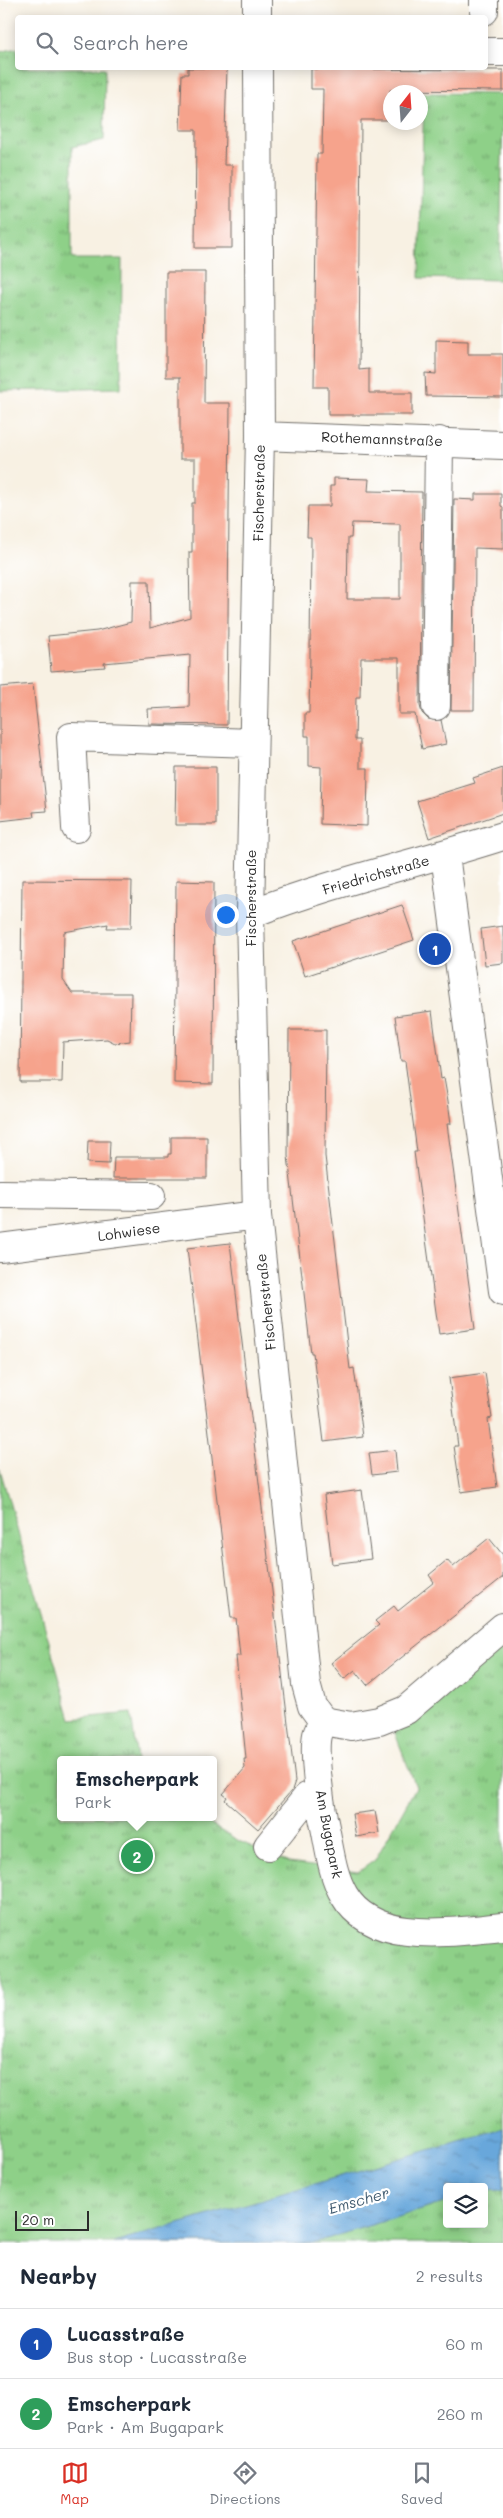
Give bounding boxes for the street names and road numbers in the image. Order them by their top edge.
street label: Rothemannstraße [321,427,443,450]
street label: Fischerstraße [248,444,269,542]
street label: Fischerstraße [241,850,260,947]
street label: Friedrichstraße [320,850,432,899]
street label: Lohwiese [96,1218,161,1245]
street label: Fischerstraße [251,1253,280,1351]
street label: Am Bugapark [312,1788,347,1880]

